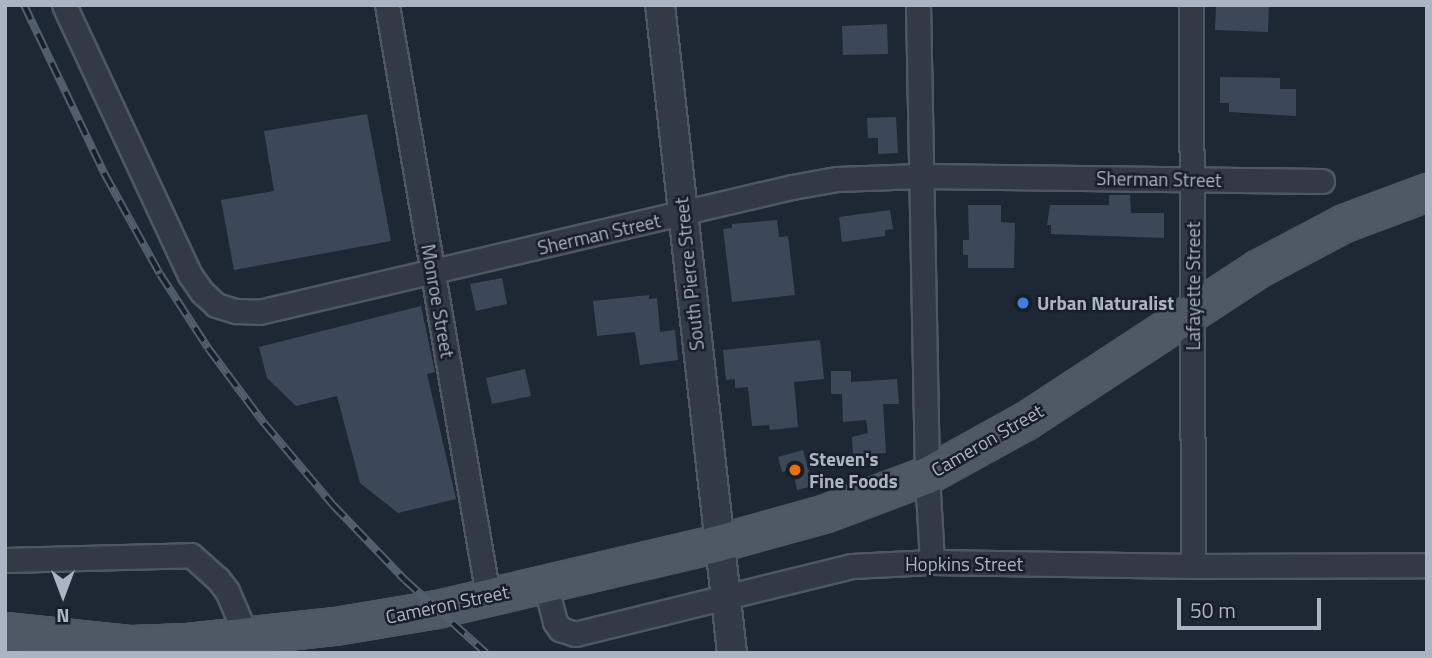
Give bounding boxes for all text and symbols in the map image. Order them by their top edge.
street label: Sherman Street [1096,167,1222,191]
street label: South Pierce Street [670,196,708,352]
street label: Sherman Street [535,209,663,259]
street label: Lafayette Street [1182,222,1204,350]
street label: Monroe Street [417,242,459,360]
place label: Urban Naturalist [1037,292,1174,314]
marker: Urban Naturalist [1015,295,1031,311]
street label: Cameron Street [927,399,1047,481]
place label: Steven's Fine Foods [809,448,898,492]
marker: Steven's Fine Foods [787,462,803,478]
street label: Hopkins Street [905,553,1023,575]
north arrow [28,560,98,630]
street label: Cameron Street [383,580,511,628]
scale bar [1180,584,1324,628]
text: 50 m [1190,594,1236,626]
text: N [56,602,70,631]

